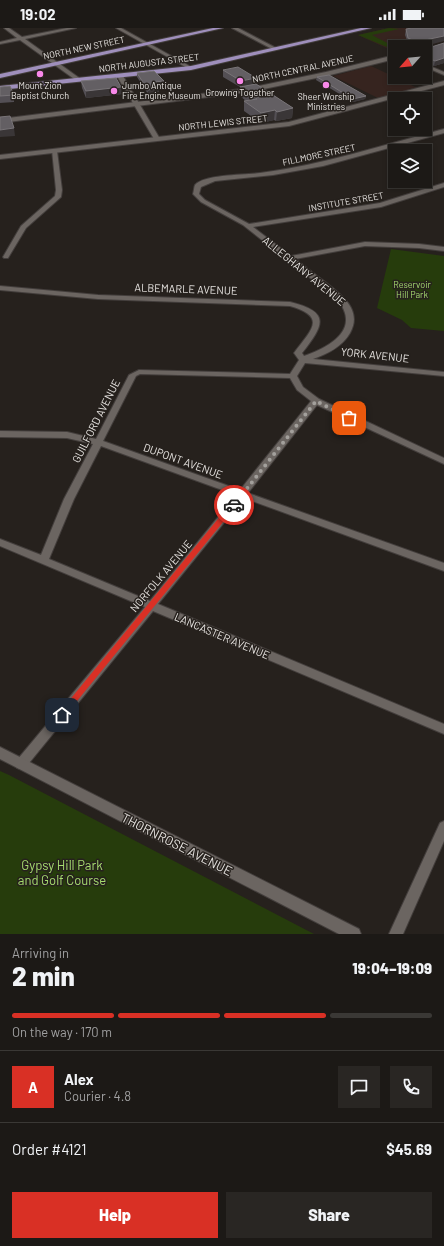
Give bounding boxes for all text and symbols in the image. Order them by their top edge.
text: 19:02 [20,5,56,23]
street label: NORTH NEW STREET [42,34,126,62]
north arrow [388,40,432,84]
map controls [388,40,432,188]
street label: NORTH AUGUSTA STREET [98,51,200,74]
street label: NORTH CENTRAL AVENUE [251,52,355,85]
marker: Mount Zion Baptist Church [35,69,45,79]
marker: Growing Together [235,76,245,86]
place label: Mount Zion Baptist Church [11,80,69,101]
place label: Jumbo Antique Fire Engine Museum [122,80,201,101]
marker: Sheer Worship Ministries [321,80,331,90]
marker: Jumbo Antique Fire Engine Museum [109,86,119,96]
place label: Growing Together [206,87,275,98]
place label: Sheer Worship Ministries [298,91,354,112]
button: locate [388,92,432,136]
street label: NORTH LEWIS STREET [178,112,268,133]
street label: FILLMORE STREET [281,141,356,168]
button: layers [388,144,432,188]
street label: INSTITUTE STREET [308,189,384,214]
street label: ALLEGHANY AVENUE [260,233,349,308]
park label: Reservoir Hill Park [393,279,431,300]
street label: ALBEMARLE AVENUE [134,280,238,297]
street label: YORK AVENUE [340,344,410,365]
street label: GUILFORD AVENUE [69,376,122,465]
pin [332,401,366,435]
icon: bag [338,407,360,429]
street label: DUPONT AVENUE [142,440,225,481]
courier [214,485,254,525]
icon: car [223,494,245,516]
street label: NORFOLK AVENUE [127,537,195,614]
street label: LANCASTER AVENUE [173,610,272,662]
pin [45,698,79,732]
icon: home [51,704,73,726]
street label: THORNROSE AVENUE [119,809,235,879]
park label: Gypsy Hill Park and Golf Course [18,857,106,888]
text: Arriving in [12,945,69,961]
text: 19:04–19:09 [352,959,432,977]
text: 2 min [12,960,75,991]
text: On the way · 170 m [12,1024,112,1040]
button: chat [338,1066,380,1108]
button: phone [390,1066,432,1108]
text: Alex [64,1070,94,1088]
text: A [28,1078,38,1096]
text: Courier · 4.8 [64,1088,131,1104]
text: Order #4121 [12,1140,86,1158]
text: $45.69 [386,1140,432,1158]
button: Help [12,1192,218,1238]
button: Share [226,1192,432,1238]

